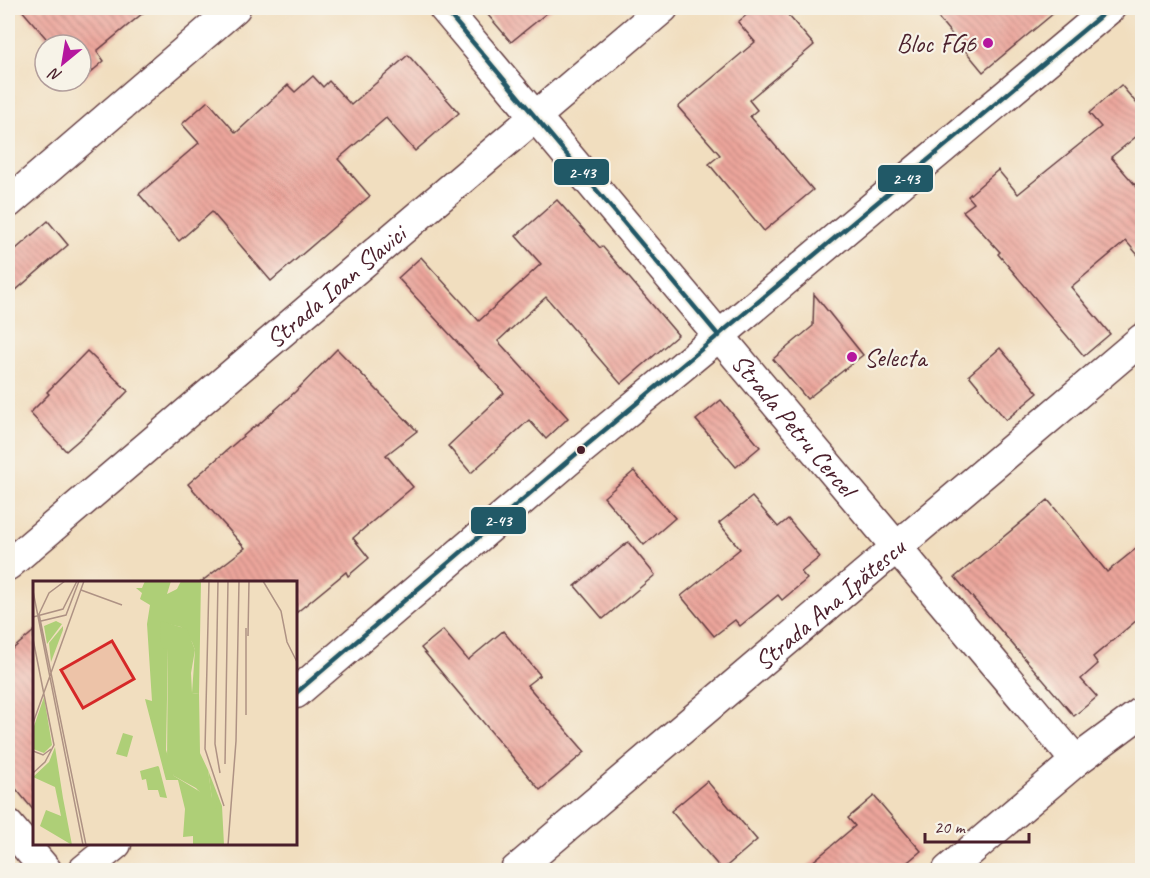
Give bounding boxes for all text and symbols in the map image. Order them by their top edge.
place label: Bloc FG6 [896,27,977,60]
north arrow [33,33,93,93]
marker: Bloc FG6 [981,36,995,50]
text: N [44,62,65,86]
line badge: 2-43 [553,158,610,186]
text: 2-43 [569,163,597,183]
line badge: 2-43 [877,164,934,193]
text: 2-43 [893,169,921,189]
street label: Strada Ioan Slavici [259,216,415,356]
place label: Selecta [864,341,928,374]
street label: Strada Petru Cercel [724,347,866,507]
marker: Selecta [845,350,859,364]
unlabelled marker [575,444,587,456]
line badge: 2-43 [470,506,527,535]
text: 2-43 [485,511,513,531]
street label: Strada Ana Ipătescu [747,530,914,678]
inset map [33,581,297,845]
scale bar [925,806,1028,844]
text: 20 m [934,816,967,838]

